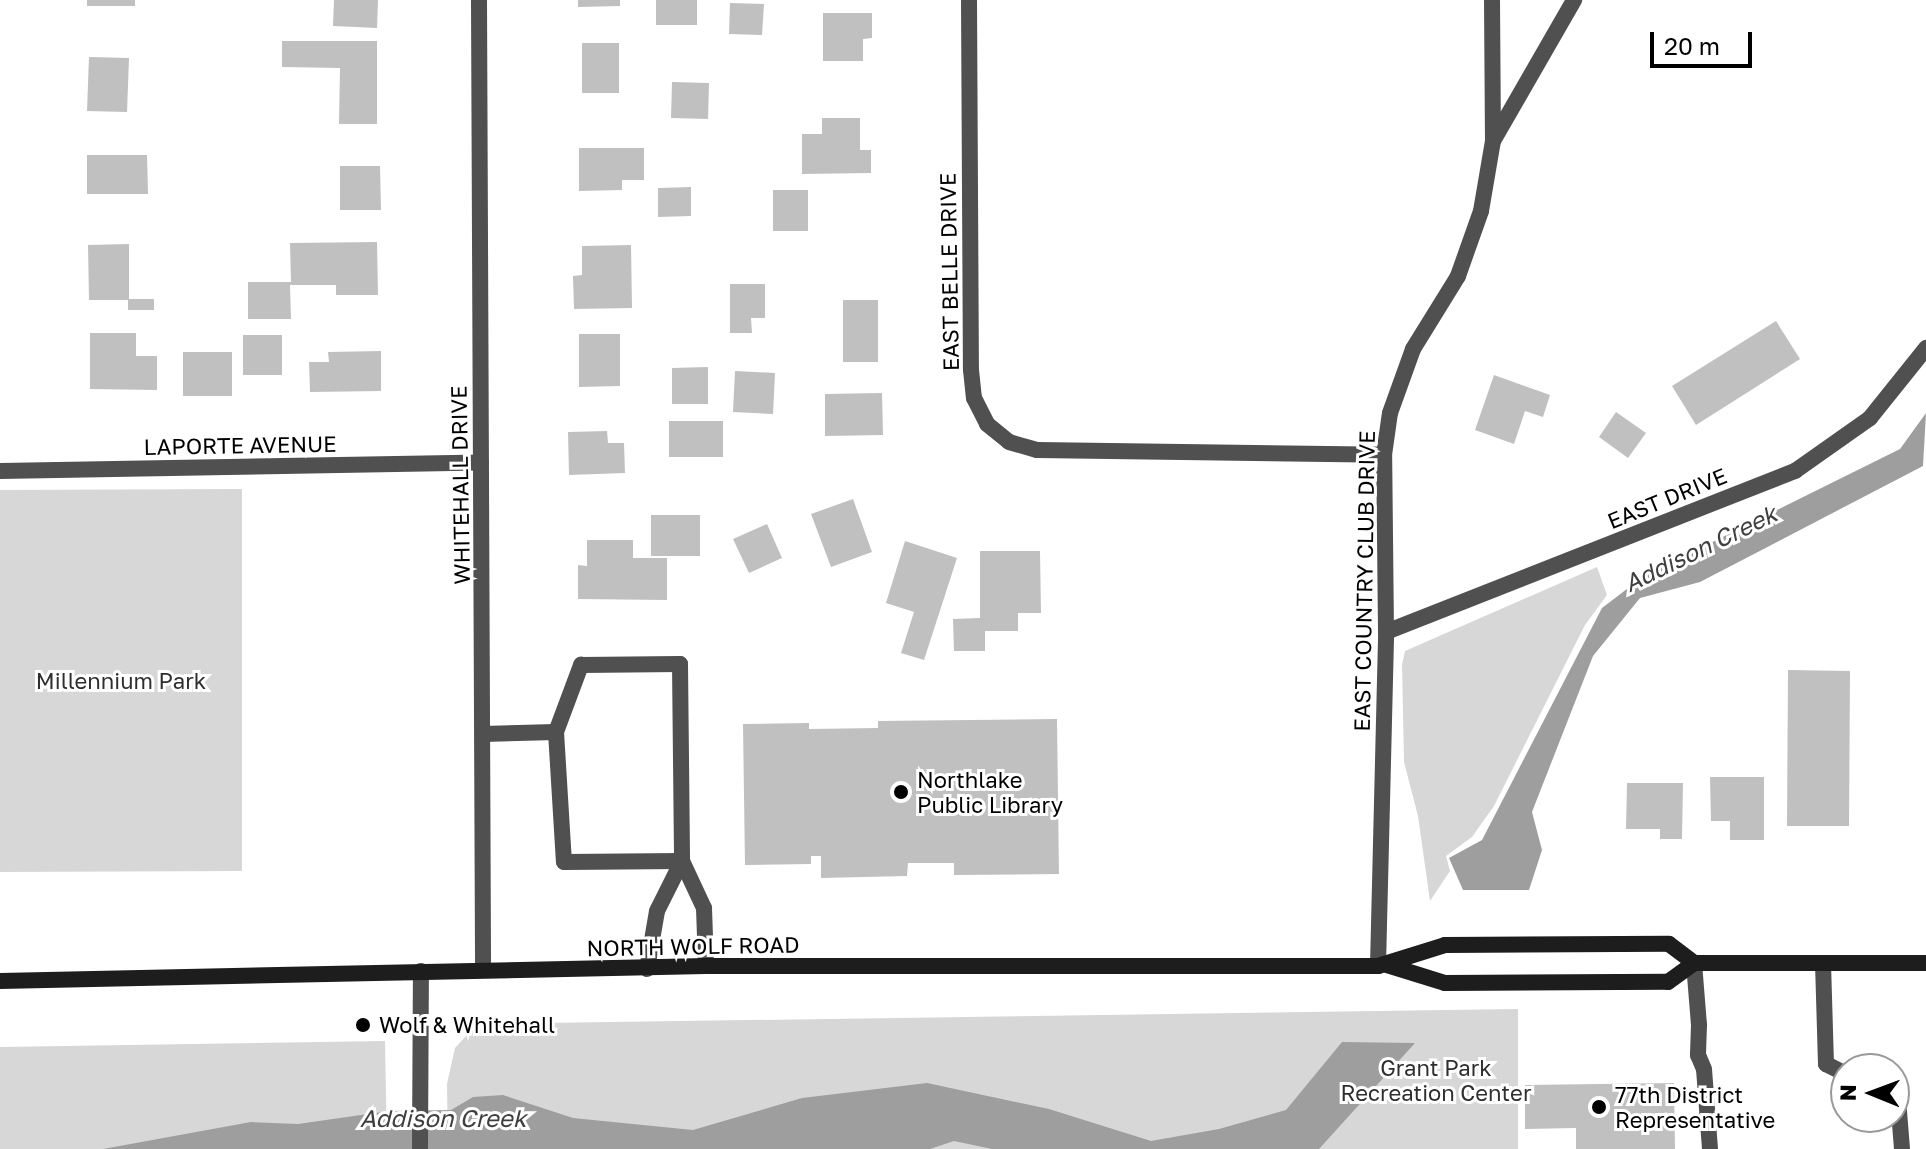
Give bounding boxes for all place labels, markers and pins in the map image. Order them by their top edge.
place label: Northlake Public Library [917,766,1063,818]
marker: Northlake Public Library [892,783,910,801]
place label: Wolf & Whitehall [379,1012,555,1038]
marker: Wolf & Whitehall [354,1016,372,1034]
place label: 77th District Representative [1615,1081,1775,1132]
marker: 77th District Representative [1590,1098,1608,1116]

